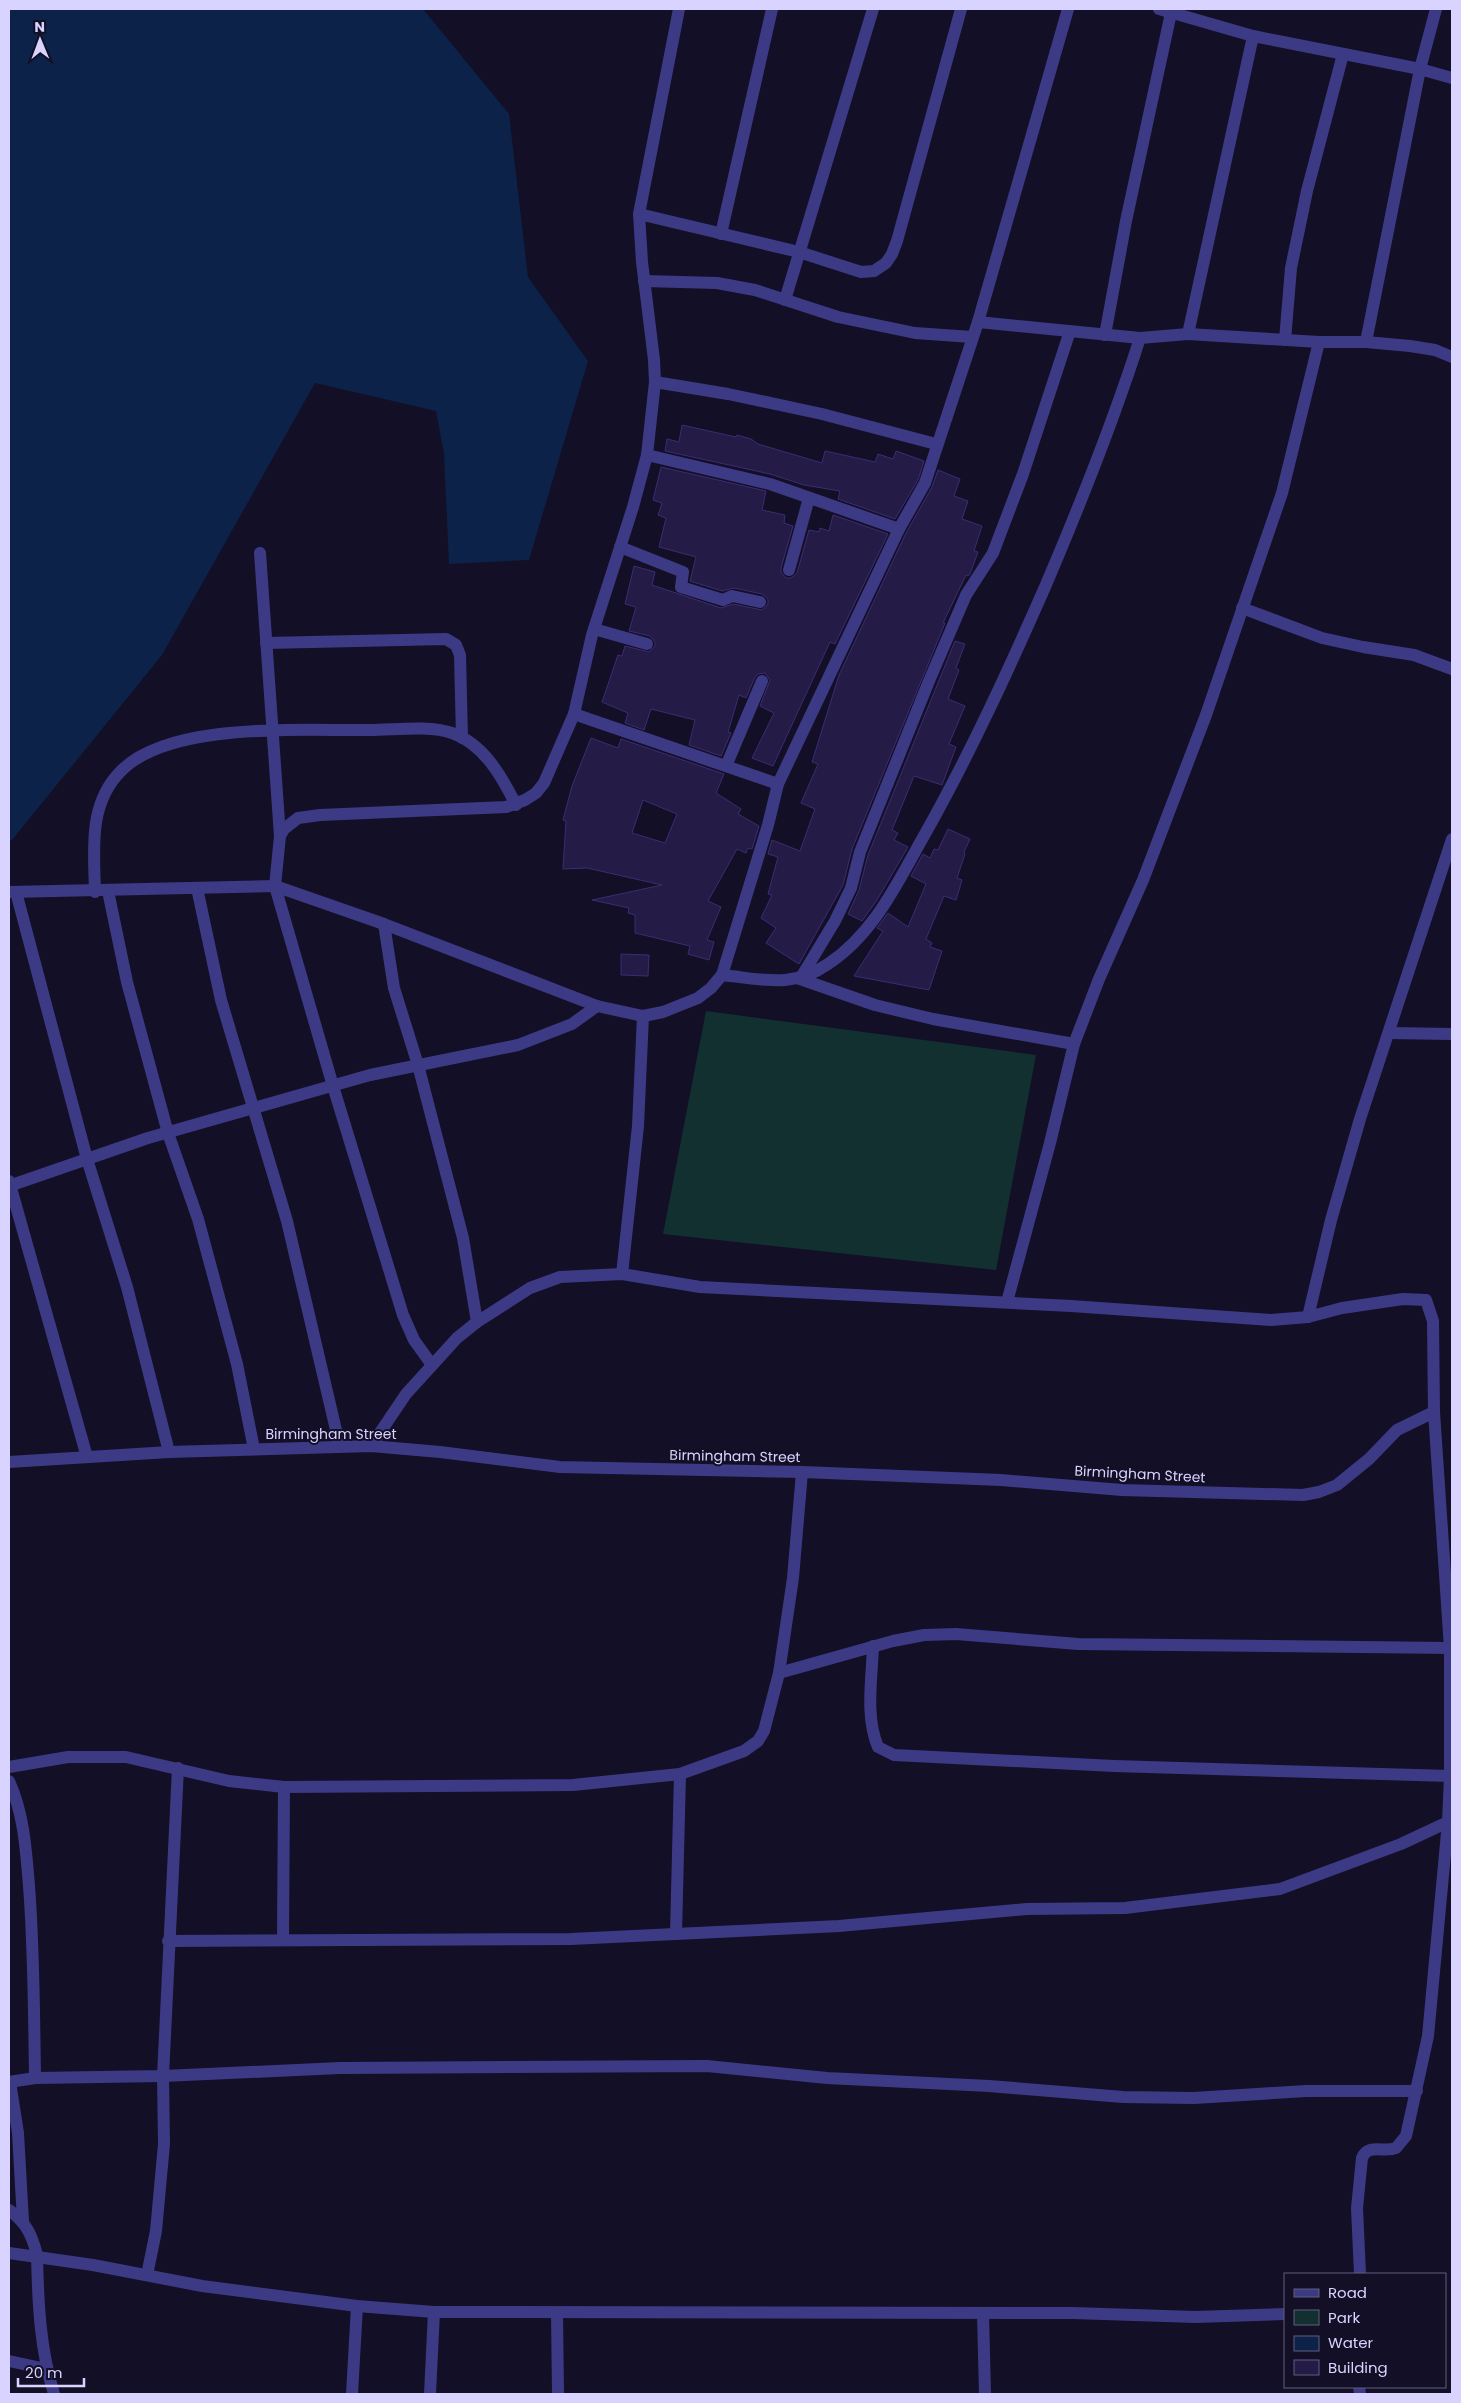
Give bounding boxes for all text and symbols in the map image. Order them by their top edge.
north arrow [15,15,65,65]
text: N [34,17,45,37]
street label: Birmingham Street [265,1424,397,1444]
street label: Birmingham Street [669,1445,801,1467]
street label: Birmingham Street [1074,1461,1206,1487]
legend [1284,2273,1446,2388]
text: Road [1328,2282,1367,2303]
text: Park [1328,2307,1360,2328]
text: Water [1328,2332,1374,2353]
scale bar [18,2356,84,2388]
text: Building [1328,2357,1388,2378]
text: 20 m [25,2362,63,2383]

